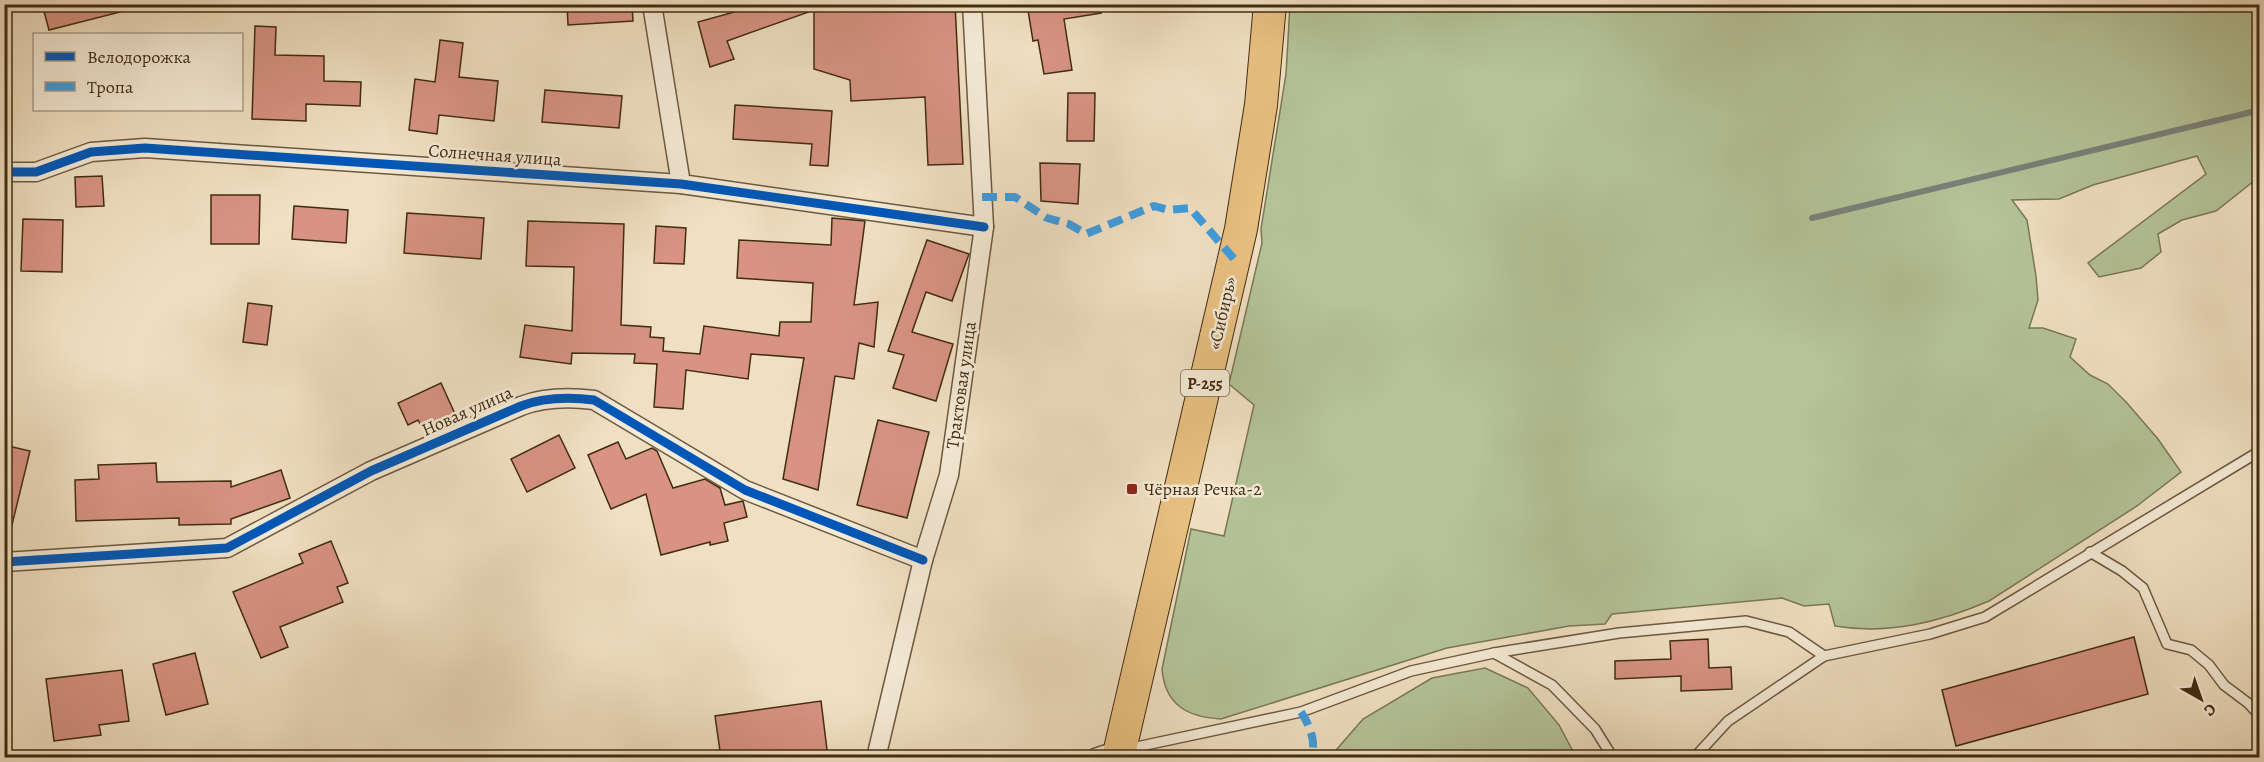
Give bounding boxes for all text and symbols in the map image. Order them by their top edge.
legend [33,33,243,111]
text: Велодорожка [87,45,192,69]
text: Тропа [87,75,134,99]
street label: Солнечная улица [428,138,563,172]
street label: «Сибирь» [1202,274,1242,352]
street label: Трактовая улица [940,319,982,450]
road number: Р-255 [1181,370,1229,396]
street label: Новая улица [418,380,517,442]
place label: Чёрная Речка-2 [1144,477,1262,501]
marker: Чёрная Речка-2 [1125,482,1139,496]
north arrow [2171,669,2231,729]
text: С [2199,698,2221,721]

